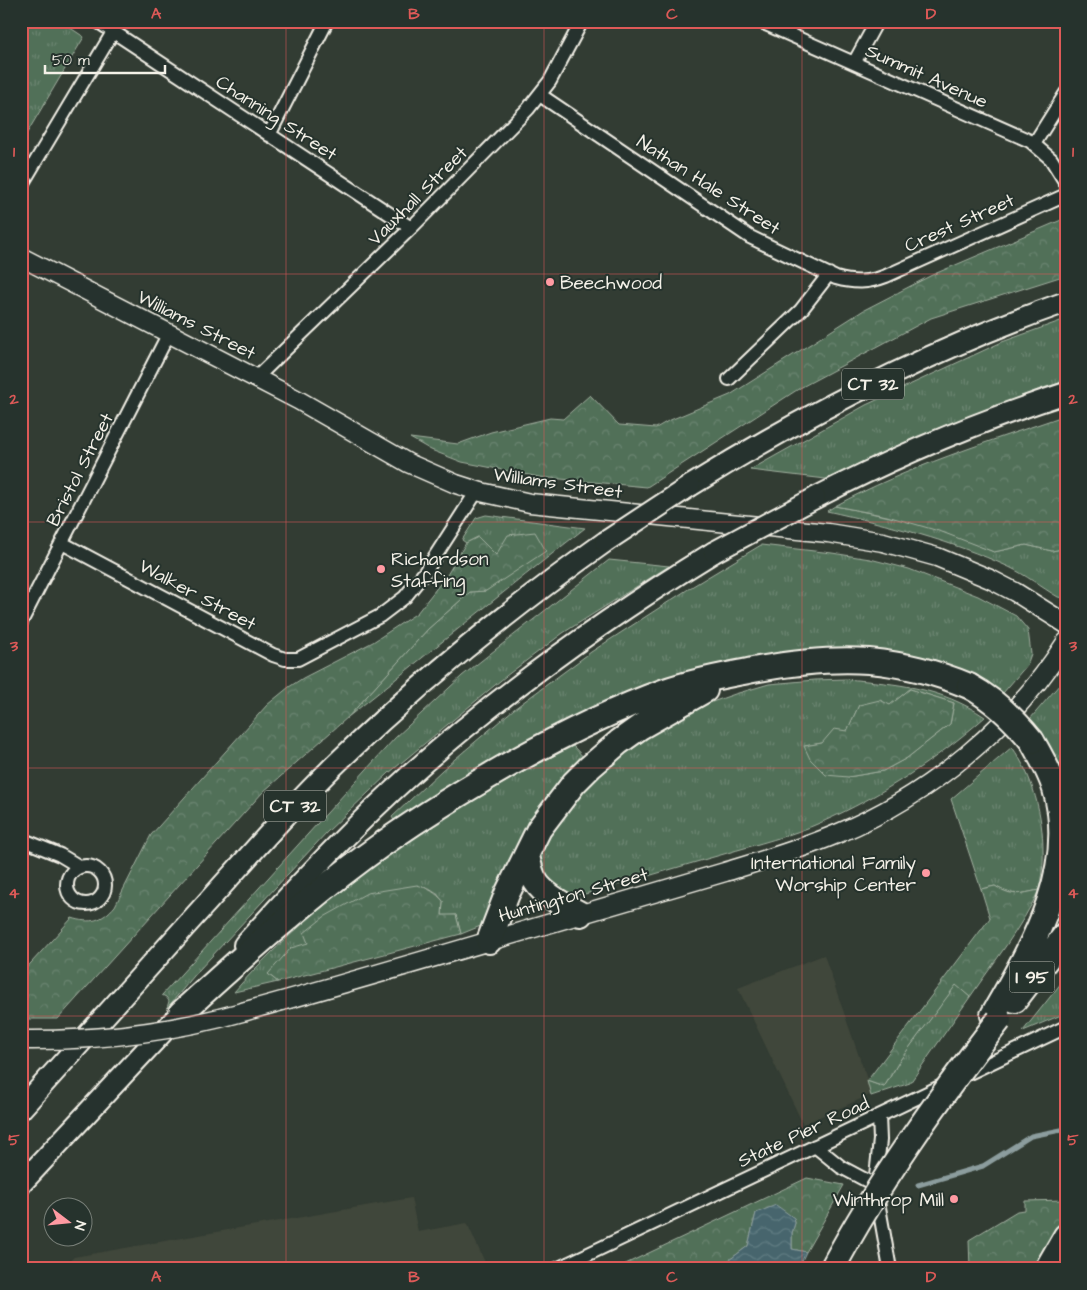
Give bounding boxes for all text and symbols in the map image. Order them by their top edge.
text: A [151,3,162,25]
text: B [408,3,420,25]
text: C [666,3,678,25]
text: D [926,3,937,25]
street label: Summit Avenue [861,37,992,115]
scale bar [45,42,165,74]
text: 50 m [52,50,90,71]
street label: Channing Street [210,69,342,169]
street label: Nathan Hale Street [631,129,785,242]
street label: Vauxhall Street [362,140,474,252]
text: 1 [13,141,16,163]
text: 1 [1072,141,1075,163]
street label: Crest Street [900,187,1019,260]
place label: Beechwood [560,270,662,297]
marker: Beechwood [544,276,556,288]
street label: Williams Street [132,284,261,367]
road number: CT 32 [842,368,904,399]
text: 2 [8,388,19,410]
text: 2 [1067,388,1078,410]
street label: Bristol Street [40,408,121,531]
street label: Williams Street [492,461,624,506]
place label: Richardson Staffing [391,546,488,596]
street label: Walker Street [134,553,261,638]
marker: Richardson Staffing [375,563,387,575]
text: 3 [9,635,19,657]
text: 3 [1068,635,1078,657]
road number: CT 32 [264,790,326,821]
place label: International Family Worship Center [751,850,917,899]
street label: Huntington Street [495,861,652,931]
marker: International Family Worship Center [920,867,932,879]
text: 4 [9,882,20,904]
text: 4 [1068,882,1079,904]
road number: I 95 [1010,962,1054,992]
street label: State Pier Road [734,1090,874,1175]
text: 5 [8,1129,20,1151]
text: 5 [1067,1129,1079,1151]
place label: Winthrop Mill [833,1187,944,1214]
marker: Winthrop Mill [948,1193,960,1205]
north arrow [42,1198,92,1248]
text: N [69,1218,90,1232]
text: A [151,1266,162,1288]
text: B [408,1266,420,1288]
text: C [666,1266,678,1288]
text: D [926,1266,937,1288]

